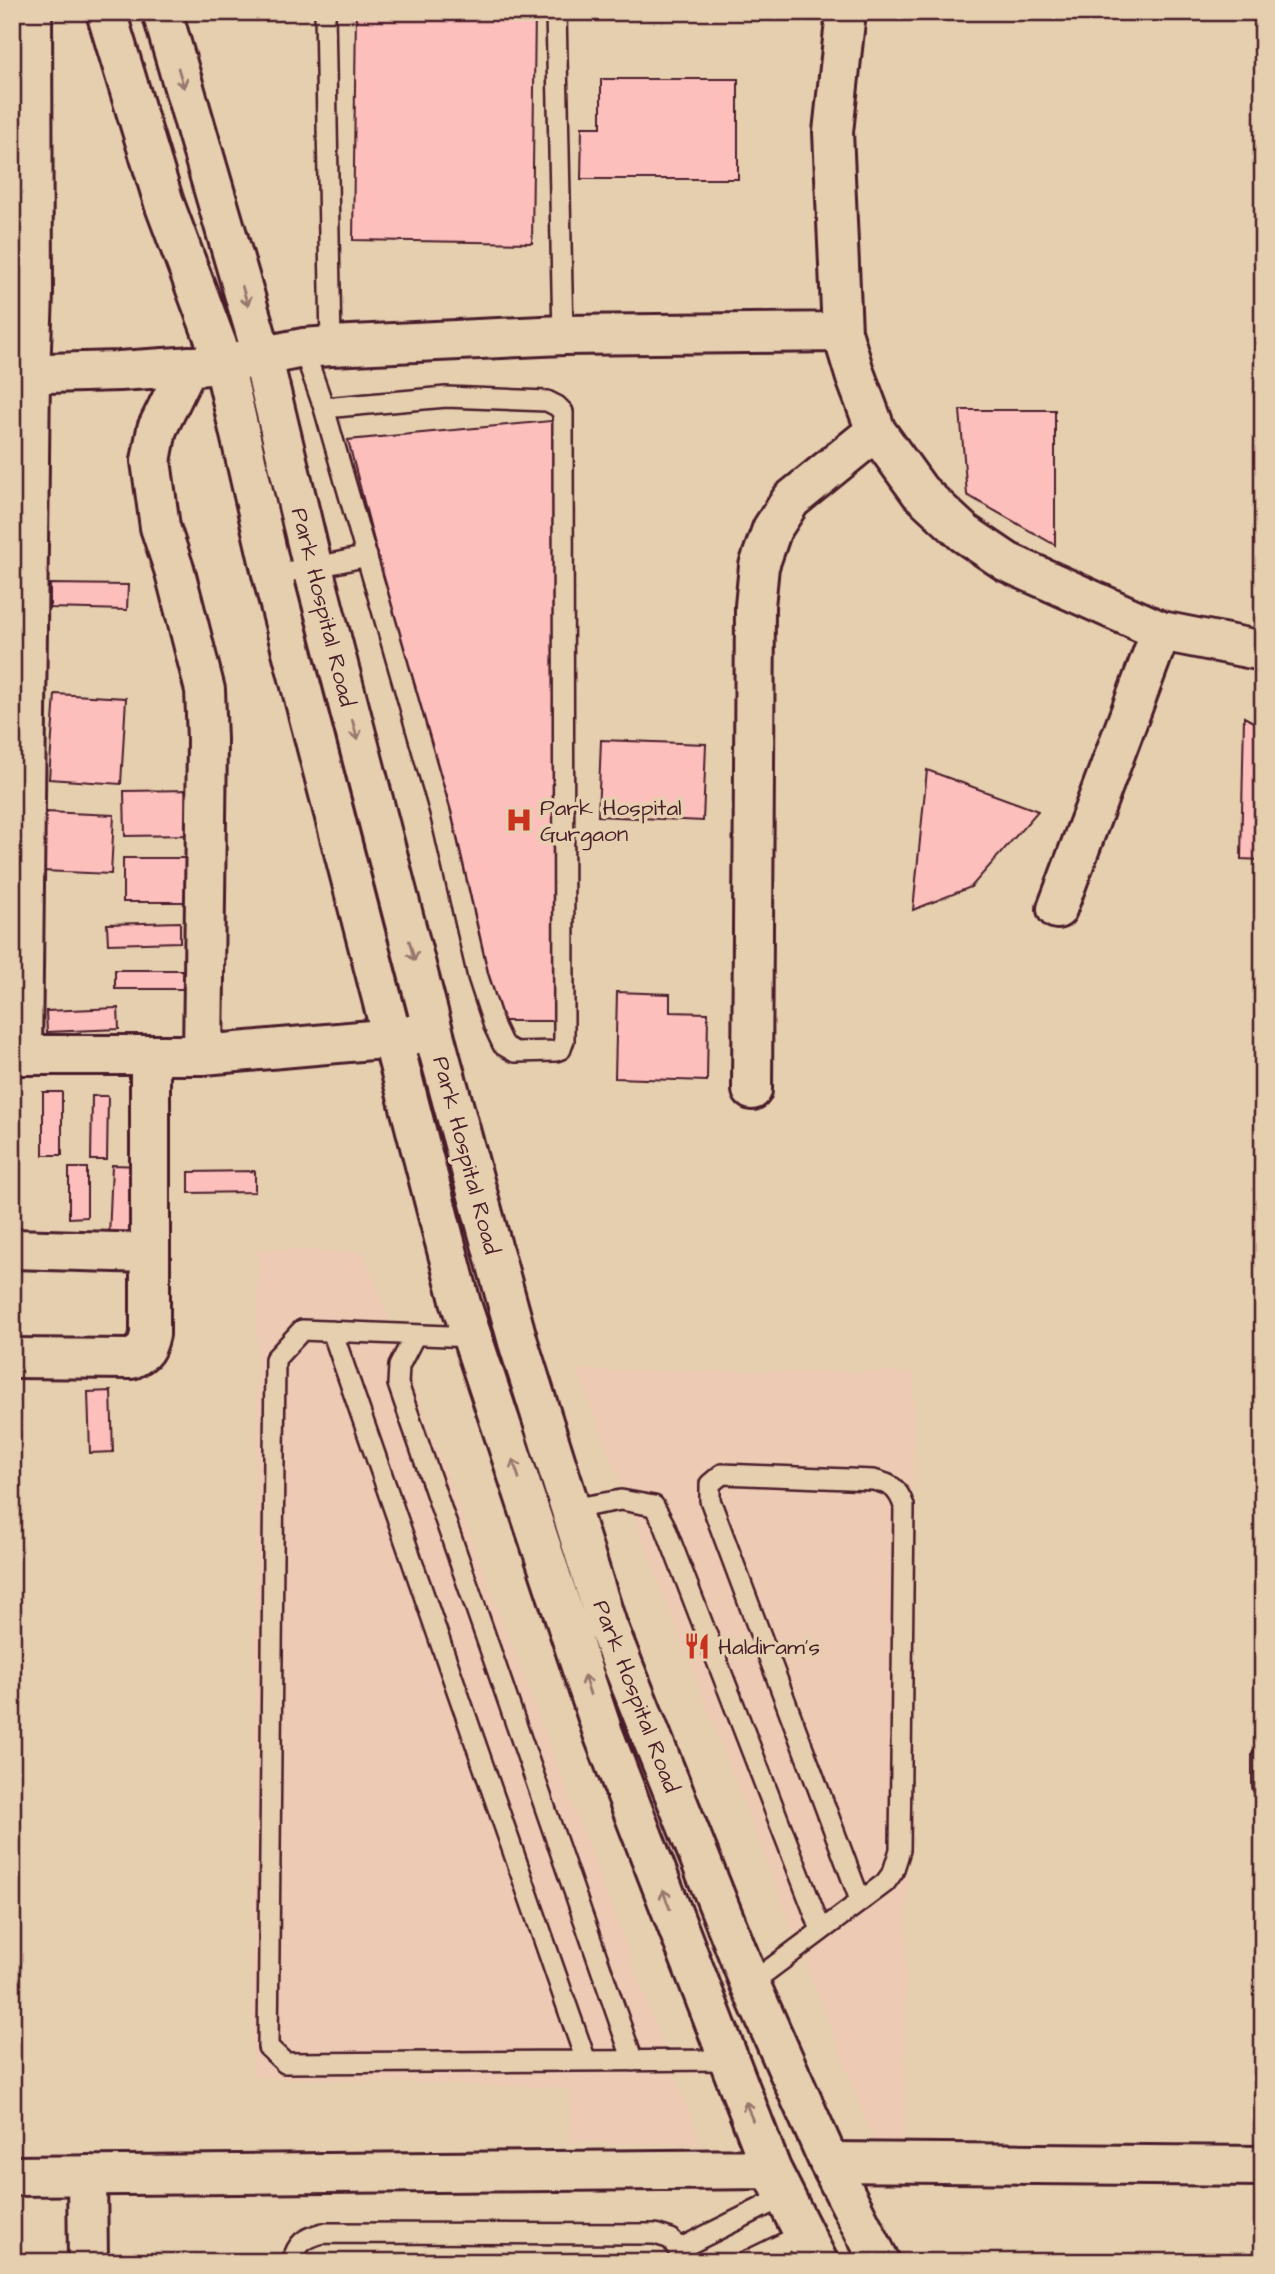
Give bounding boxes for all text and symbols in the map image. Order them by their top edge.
one-way arrow [176,67,189,89]
one-way arrow [240,285,253,307]
street label: Park Hospital Road [283,505,363,710]
one-way arrow [349,718,362,741]
place label: Park Hospital Gurgaon [540,792,682,851]
hospital icon: Park Hospital Gurgaon [504,805,534,835]
one-way arrow [406,939,419,961]
street label: Park Hospital Road [424,1053,508,1258]
one-way arrow [509,1459,521,1481]
street label: Park Hospital Road [585,1596,688,1797]
restaurant icon: Haldiram's [682,1631,712,1661]
place label: Haldiram's [718,1631,820,1663]
one-way arrow [580,1675,592,1697]
one-way arrow [659,1888,672,1910]
one-way arrow [741,2100,754,2122]

